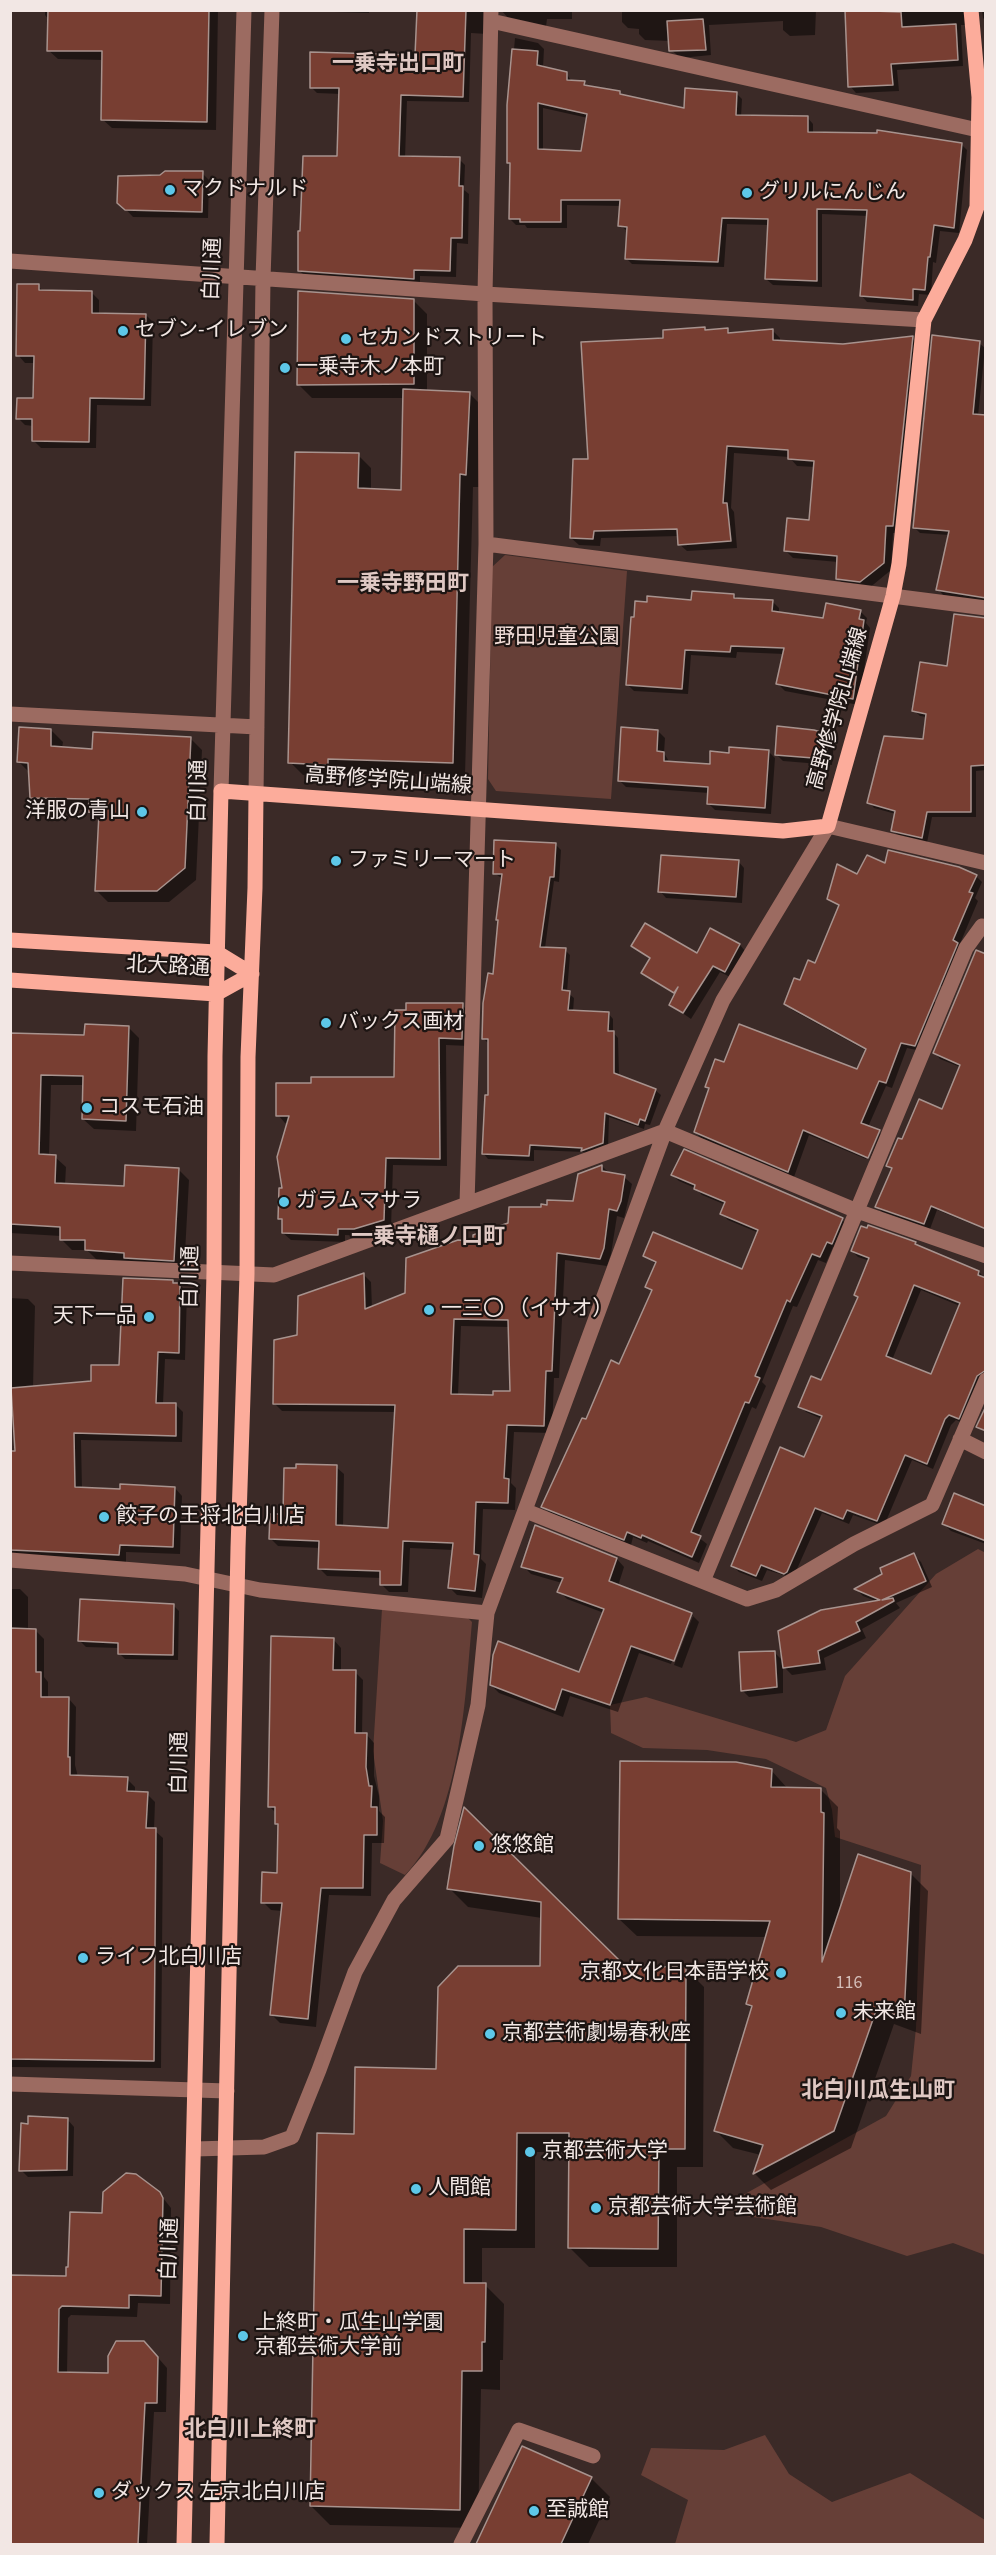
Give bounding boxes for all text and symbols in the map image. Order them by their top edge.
district label: 一乗寺出口町 [332,52,464,78]
place label: マクドナルド [182,177,308,203]
place label: グリルにんじん [759,180,906,206]
marker: マクドナルド [163,183,177,197]
marker: グリルにんじん [740,186,754,200]
street label: 白川通 [200,237,228,301]
place label: セブン-イレブン [135,318,289,344]
marker: セブン-イレブン [116,324,130,338]
place label: セカンドストリート [358,326,547,352]
marker: セカンドストリート [339,332,353,346]
place label: 一乗寺木ノ本町 [297,355,444,381]
marker: 一乗寺木ノ本町 [278,361,292,375]
district label: 一乗寺野田町 [337,572,469,598]
park label: 野田児童公園 [494,625,620,651]
street label: 高野修学院山端線 [804,625,874,793]
street label: 白川通 [187,759,213,823]
street label: 高野修学院山端線 [303,764,473,800]
place label: 洋服の青山 [25,799,130,825]
marker: 洋服の青山 [135,805,149,819]
place label: ファミリーマート [348,848,516,874]
marker: ファミリーマート [329,854,343,868]
street label: 北大路通 [125,953,211,983]
place label: バックス画材 [338,1010,464,1036]
marker: バックス画材 [319,1016,333,1030]
place label: コスモ石油 [99,1095,204,1121]
marker: コスモ石油 [80,1101,94,1115]
place label: ガラムマサラ [296,1189,422,1215]
marker: ガラムマサラ [277,1195,291,1209]
district label: 一乗寺樋ノ口町 [351,1225,505,1251]
street label: 白川通 [179,1245,205,1309]
place label: 一三〇 （イサオ） [441,1297,613,1323]
marker: 一三〇 （イサオ） [422,1303,436,1317]
place label: 天下一品 [53,1304,137,1330]
marker: 天下一品 [142,1310,156,1324]
place label: 餃子の王将北白川店 [116,1504,305,1530]
marker: 餃子の王将北白川店 [97,1510,111,1524]
street label: 白川通 [168,1731,194,1795]
place label: 悠悠館 [491,1833,554,1859]
marker: 悠悠館 [472,1839,486,1853]
place label: ライフ北白川店 [95,1945,242,1971]
marker: ライフ北白川店 [76,1951,90,1965]
place label: 京都文化日本語学校 [580,1960,769,1986]
marker: 京都文化日本語学校 [774,1966,788,1980]
house number: 116 [836,1973,862,1995]
place label: 未来館 [853,2000,916,2026]
marker: 未来館 [834,2006,848,2020]
place label: 京都芸術劇場春秋座 [502,2021,691,2047]
marker: 京都芸術劇場春秋座 [483,2027,497,2041]
district label: 北白川瓜生山町 [801,2079,955,2105]
place label: 京都芸術大学 [542,2139,668,2165]
marker: 京都芸術大学 [523,2145,537,2159]
place label: 人間館 [428,2176,491,2202]
marker: 人間館 [409,2182,423,2196]
place label: 京都芸術大学芸術館 [608,2195,797,2221]
marker: 京都芸術大学芸術館 [589,2201,603,2215]
street label: 白川通 [157,2217,185,2281]
place label: 上終町・瓜生山学園 京都芸術大学前 [255,2311,444,2361]
marker: 上終町・瓜生山学園 京都芸術大学前 [236,2329,250,2343]
district label: 北白川上終町 [184,2418,316,2444]
place label: ダックス 左京北白川店 [111,2480,325,2506]
marker: ダックス 左京北白川店 [92,2486,106,2500]
place label: 至誠館 [546,2498,609,2524]
marker: 至誠館 [527,2504,541,2518]

